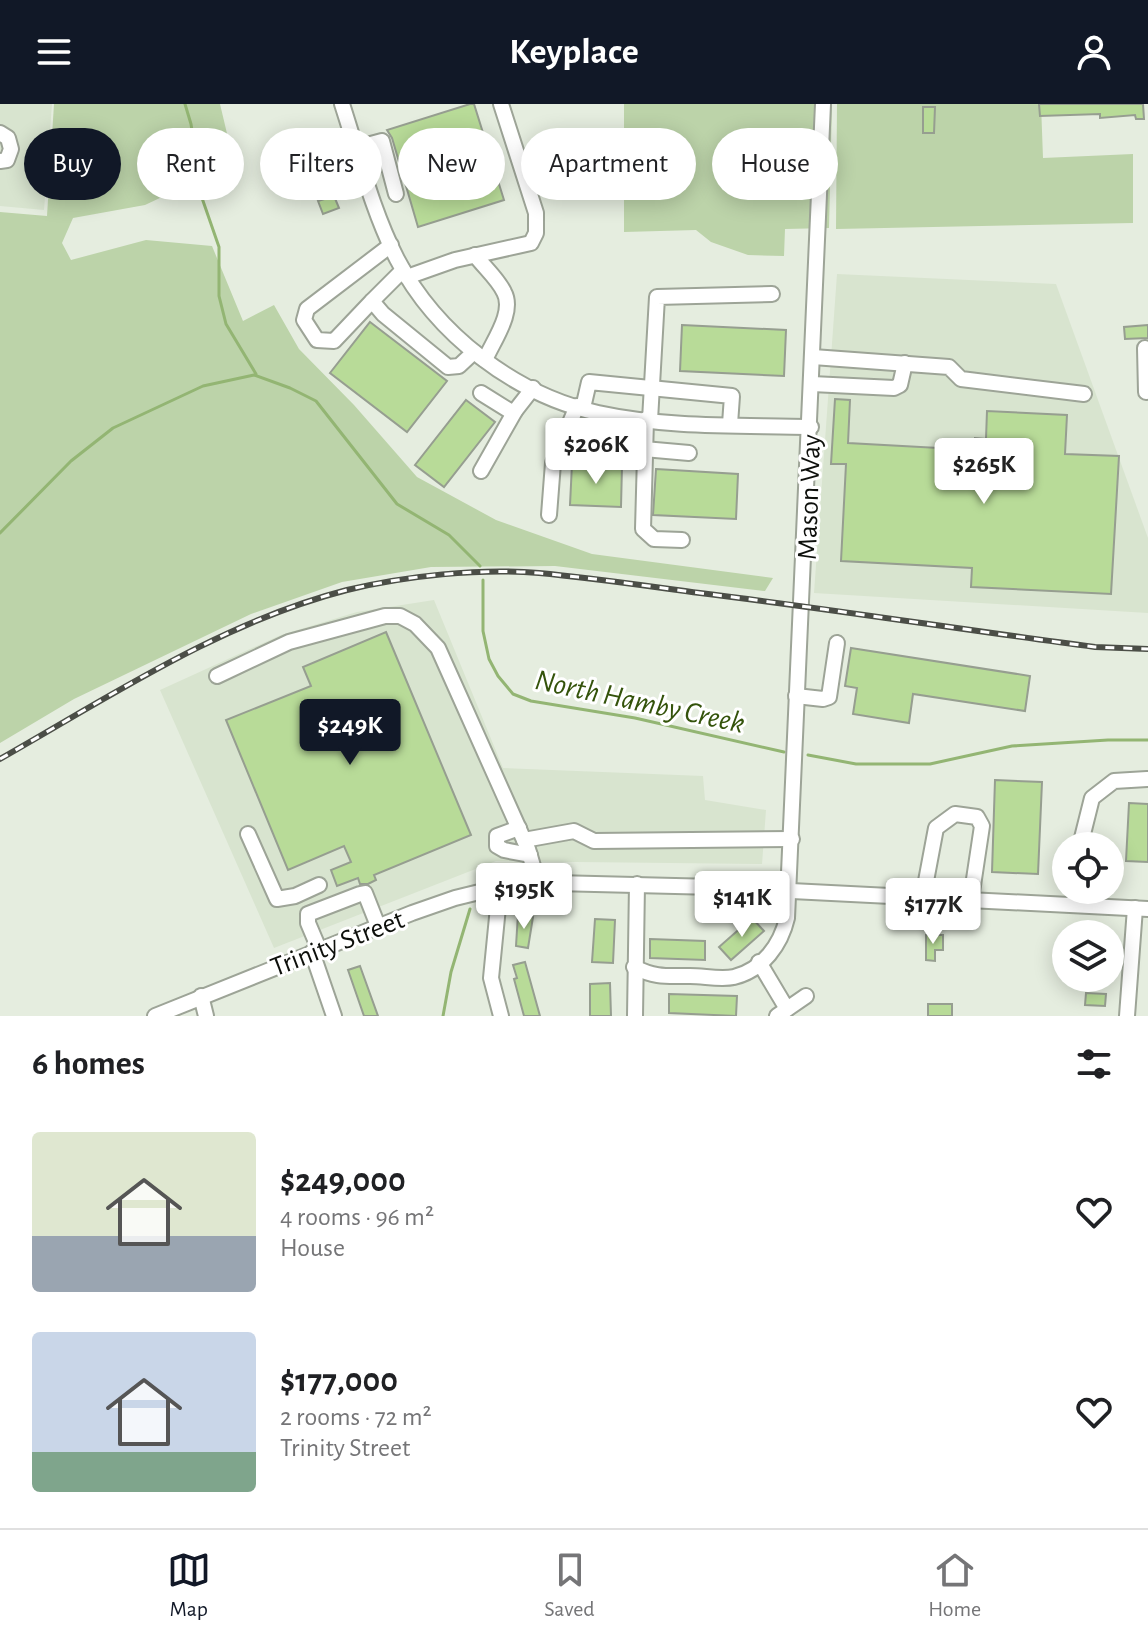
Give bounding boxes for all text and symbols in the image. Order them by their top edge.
icon: menu [32,30,76,74]
icon: person [1072,30,1116,74]
text: Keyplace [509,34,639,70]
chip: Buy [24,128,121,200]
chip: Rent [137,128,244,200]
chip: Filters [260,128,382,200]
chip: New [398,128,505,200]
chip: Apartment [521,128,696,200]
chip: House [712,128,838,200]
pin: $206K [540,418,652,486]
text: $206K [563,431,629,457]
street label: Mason Way [794,434,826,560]
pin: $265K [928,438,1040,506]
text: $265K [953,451,1015,477]
water label: North Hamby Creek [532,665,747,739]
pin: $249K [294,699,406,767]
text: $249K [318,712,382,738]
map controls [1052,832,1124,992]
button: locate [1052,832,1124,904]
pin: $195K [468,863,580,931]
pin: $141K [686,871,798,939]
text: $195K [494,876,554,902]
pin: $177K [877,878,989,946]
text: $141K [713,884,771,910]
text: $177K [904,891,962,917]
street label: Trinity Street [267,906,408,982]
button: layers [1052,920,1124,992]
icon: filters [1072,1042,1116,1086]
text: 6 homes [32,1047,145,1081]
icon: home [96,1164,192,1260]
text: $249,000 [280,1164,406,1198]
icon: heart [1072,1190,1116,1234]
text: 4 rooms · 96 m² [280,1204,434,1230]
text: House [280,1235,345,1261]
icon: home [96,1364,192,1460]
text: $177,000 [280,1364,398,1398]
icon: heart [1072,1390,1116,1434]
text: 2 rooms · 72 m² [280,1404,432,1430]
text: Trinity Street [280,1435,410,1461]
tab: Map [167,1548,211,1622]
tab: Saved [544,1548,595,1622]
tab: Home [928,1548,981,1622]

